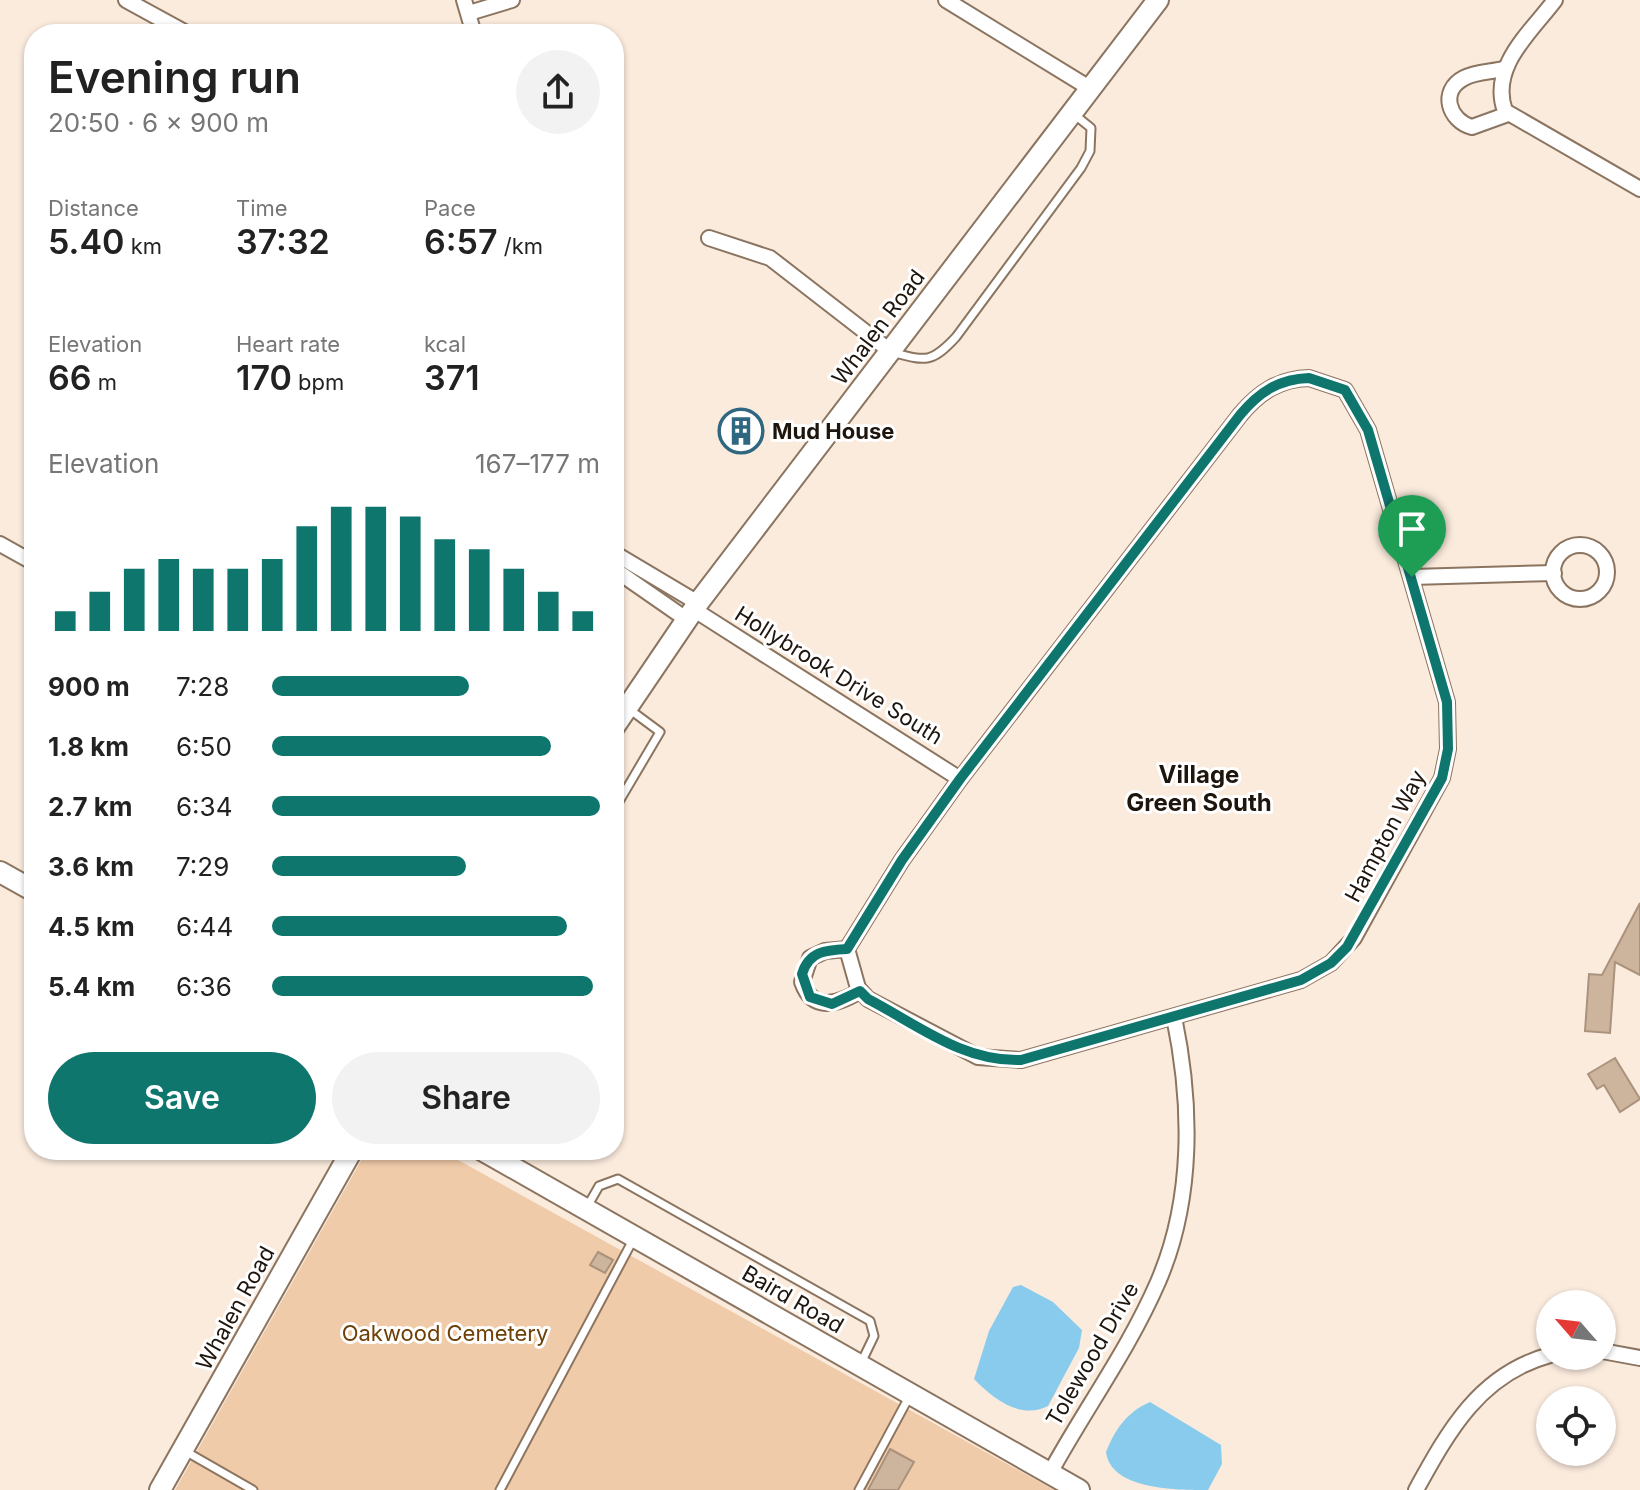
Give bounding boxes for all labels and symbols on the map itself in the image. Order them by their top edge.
street label: Whalen Road [826,264,930,390]
building icon: Mud House [717,407,765,455]
place label: Mud House [772,418,894,444]
pin [1378,495,1446,577]
street label: Hollybrook Drive South [730,600,948,750]
district label: Village Green South [1126,760,1272,817]
street label: Hampton Way [1339,766,1431,906]
street label: Whalen Road [190,1242,280,1374]
street label: Baird Road [738,1260,848,1338]
street label: Tolewood Drive [1040,1277,1144,1431]
north arrow [1536,1290,1616,1370]
park label: Oakwood Cemetery [342,1320,548,1346]

